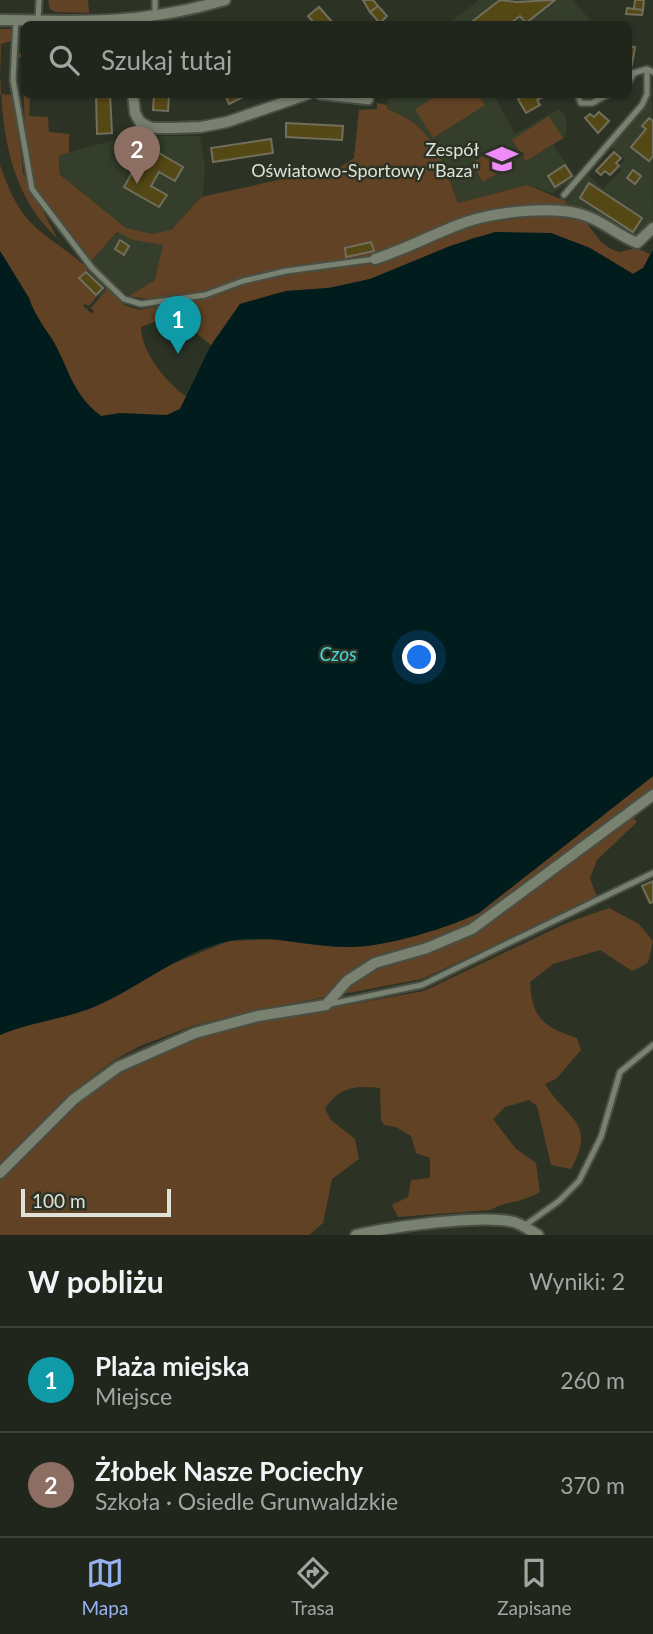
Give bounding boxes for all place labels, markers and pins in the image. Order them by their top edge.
pin: 2 [114,126,160,184]
place label: Zespół Oświatowo-Sportowy "Baza" [251,138,479,181]
school or university icon: Zespół Oświatowo-Sportowy "Baza" [485,142,519,176]
pin: 1 [155,296,201,354]

